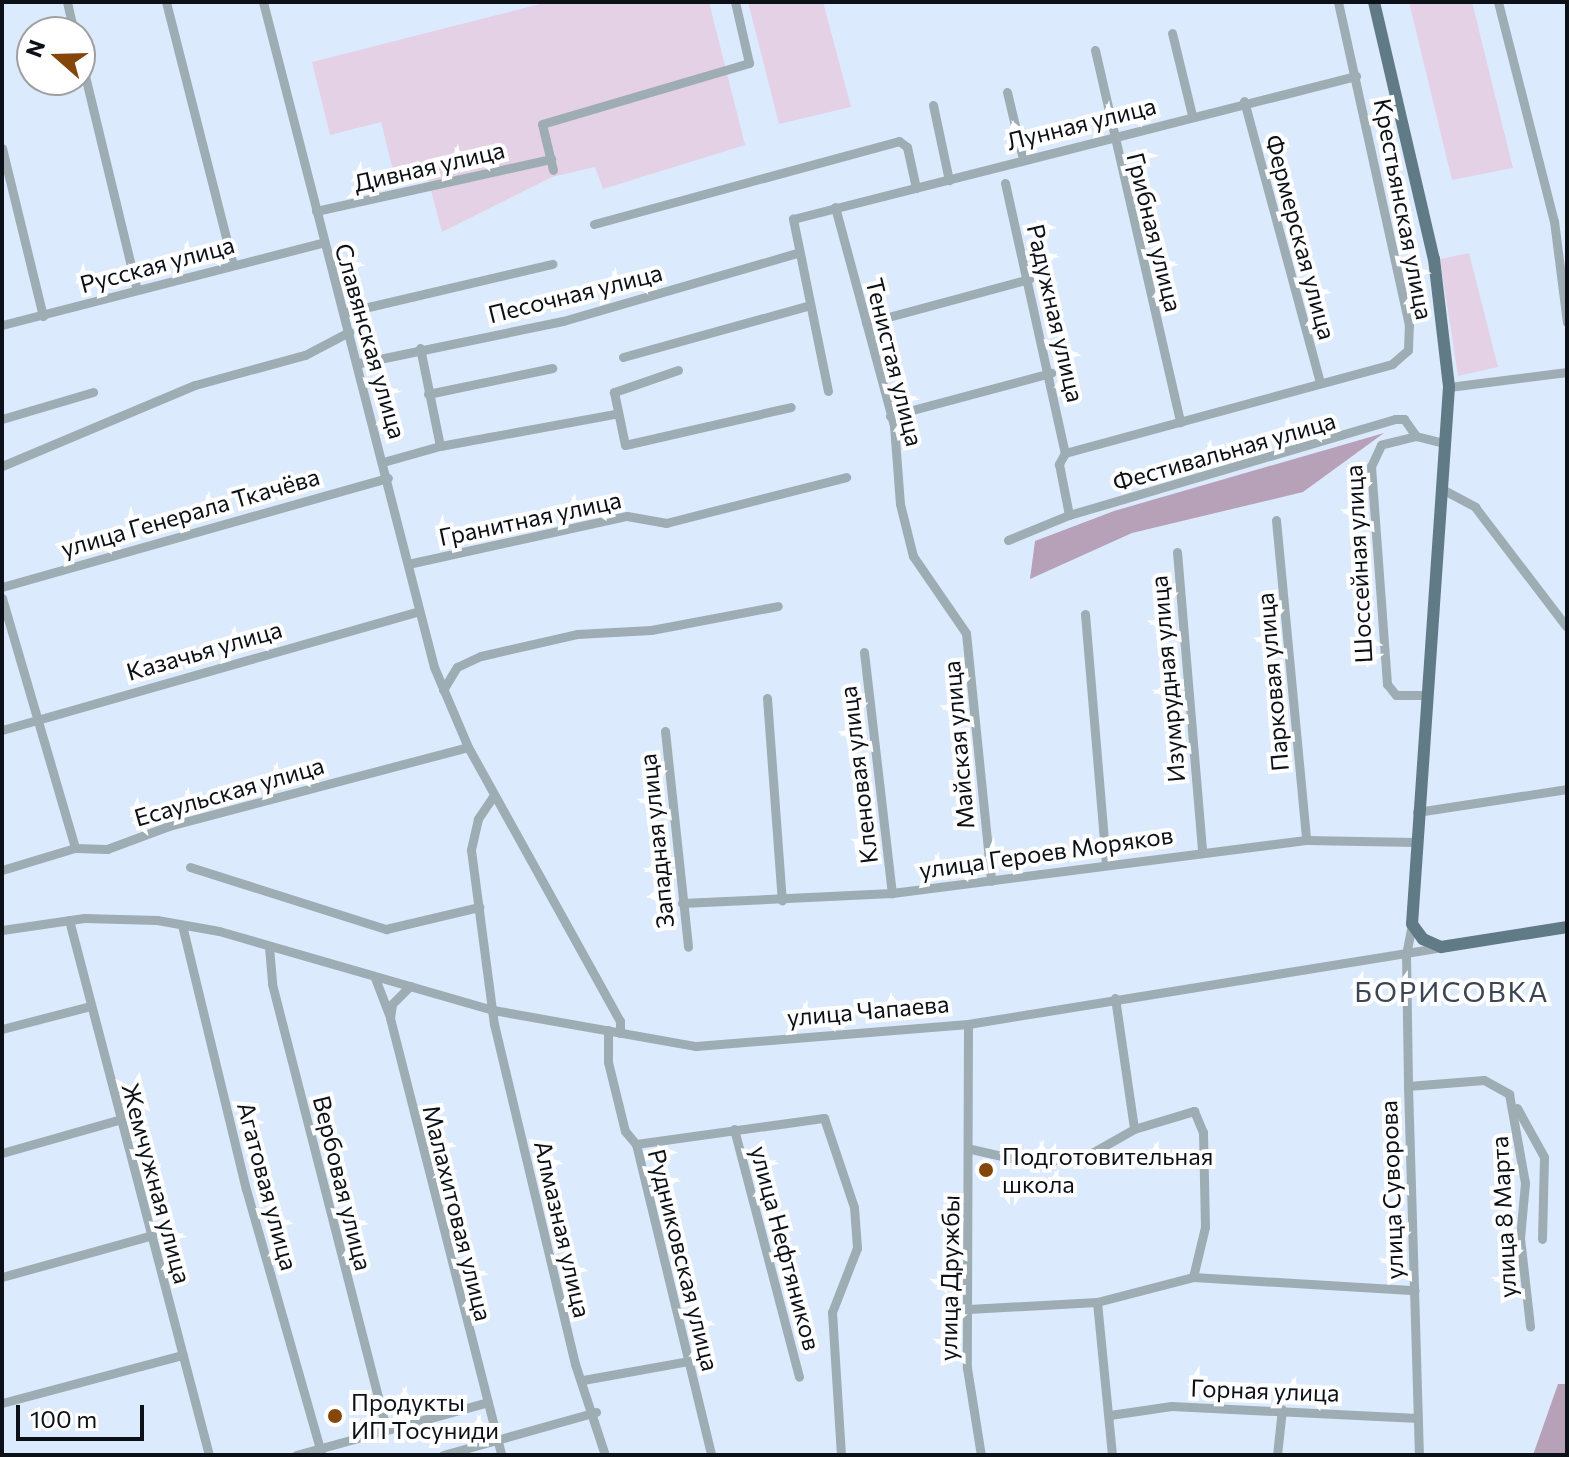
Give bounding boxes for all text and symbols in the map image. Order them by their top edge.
north arrow [16,16,96,96]
text: N [19,36,50,61]
street label: Лунная улица [1003,91,1159,155]
street label: Крестьянская улица [1368,96,1440,322]
street label: Фермерская улица [1260,131,1342,343]
street label: Дивная улица [351,135,507,197]
street label: Грибная улица [1121,149,1189,315]
street label: Радужная улица [1022,221,1090,405]
street label: Русская улица [77,230,237,298]
street label: Славянская улица [329,240,413,442]
street label: Песочная улица [485,257,665,329]
street label: Тенистая улица [860,275,930,449]
street label: Фестивальная улица [1109,405,1339,497]
street label: улица Генерала Ткачёва [57,461,323,563]
street label: Шоссейная улица [1338,464,1378,664]
street label: Гранитная улица [436,485,624,551]
street label: Изумрудная улица [1144,574,1190,784]
street label: Парковая улица [1250,592,1294,772]
street label: Казачья улица [123,614,285,686]
street label: Майская улица [936,660,980,830]
street label: Кленовая улица [833,685,883,865]
street label: Есаульская улица [131,750,327,832]
street label: Западная улица [633,752,679,930]
street label: улица Героев Моряков [917,820,1175,884]
district label: БОРИСОВКА [1354,974,1550,1008]
street label: улица Чапаева [786,989,950,1031]
street label: Жемчужная улица [116,1079,198,1287]
street label: Вербовая улица [307,1093,379,1273]
street label: Агатовая улица [232,1099,304,1273]
street label: улица Суворова [1373,1100,1409,1280]
street label: Малахитовая улица [417,1102,499,1324]
street label: улица 8 Марта [1484,1135,1522,1299]
street label: Алмазная улица [529,1138,597,1320]
place label: Подготовительная школа [1002,1142,1213,1198]
street label: улица Нефтяников [745,1143,827,1353]
street label: Рудниковская улица [643,1146,725,1374]
marker: Подготовительная школа [977,1161,995,1179]
street label: улица Дружбы [933,1195,965,1361]
street label: Горная улица [1190,1373,1340,1407]
place label: Продукты ИП Тосуниди [351,1388,499,1444]
scale bar [20,1389,148,1439]
text: 100 m [30,1404,97,1433]
marker: Продукты ИП Тосуниди [326,1407,344,1425]

